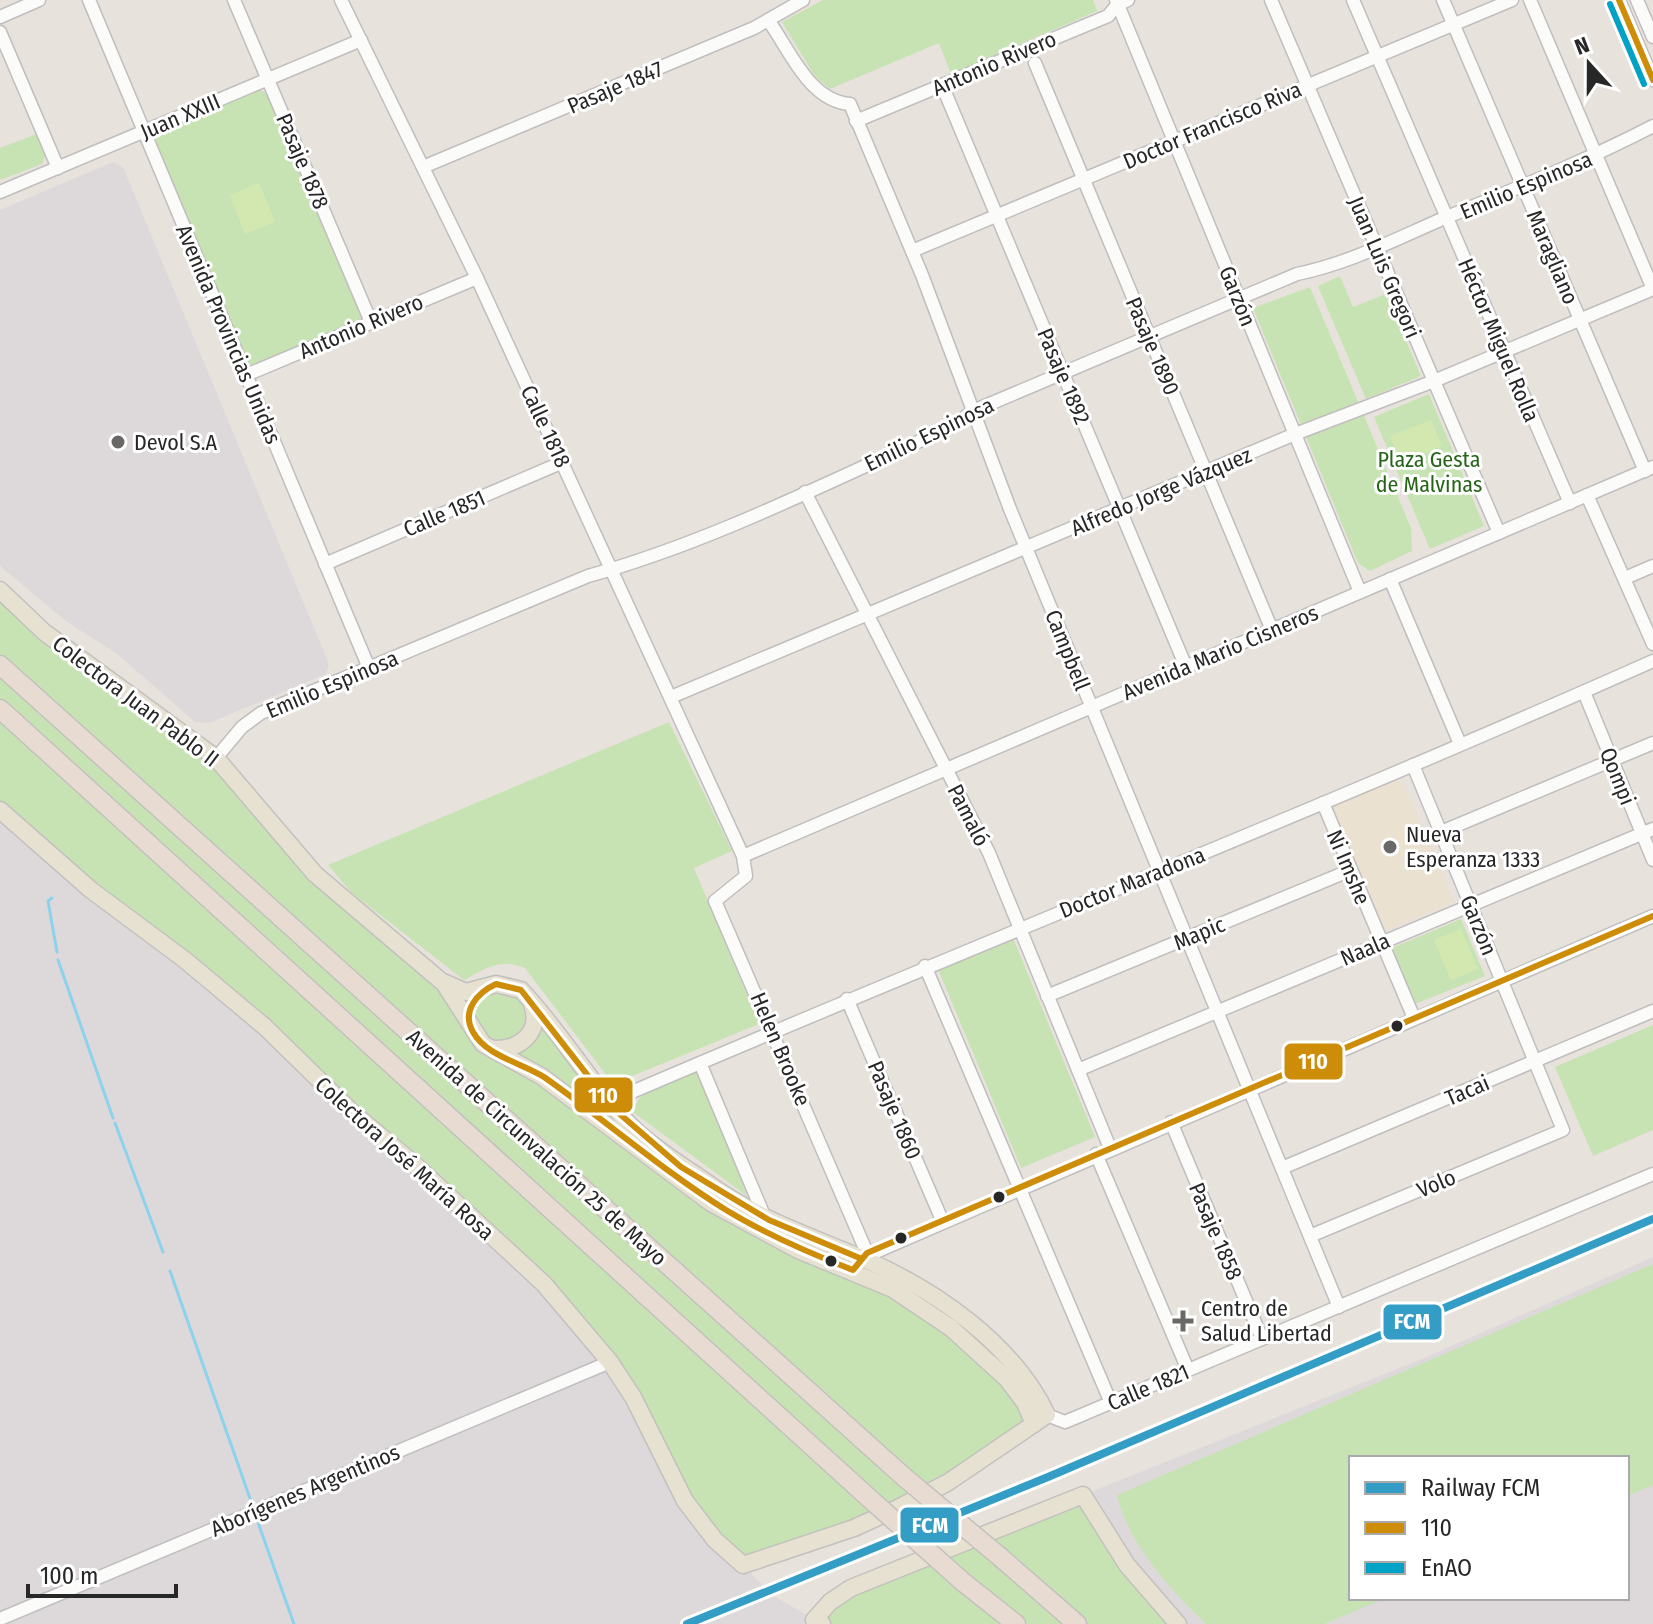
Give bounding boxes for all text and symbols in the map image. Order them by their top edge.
north arrow [1549,24,1629,104]
street label: Antonio Rivero [928,25,1060,102]
text: N [1571,31,1593,61]
street label: Pasaje 1847 [563,55,667,120]
street label: Doctor Francisco Riva [1119,76,1305,175]
street label: Juan XXIII [136,88,224,145]
street label: Pasaje 1878 [270,109,335,213]
street label: Emilio Espinosa [1456,146,1596,225]
street label: Juan Luis Gregori [1343,192,1427,342]
street label: Maragliano [1521,206,1584,308]
street label: Avenida Provincias Unidas [170,220,287,448]
street label: Héctor Miguel Rolla [1452,254,1545,426]
street label: Garzón [1213,262,1262,330]
street label: Antonio Rivero [295,288,427,365]
street label: Pasaje 1890 [1120,293,1185,399]
street label: Pasaje 1892 [1031,324,1096,428]
street label: Calle 1818 [515,381,576,472]
street label: Emilio Espinosa [860,391,998,477]
place label: Devol S.A [134,429,217,456]
marker: Devol S.A [109,433,127,451]
street label: Alfredo Jorge Vázquez [1067,441,1256,542]
park label: Plaza Gesta de Malvinas [1376,446,1482,498]
street label: Calle 1851 [399,484,489,543]
street label: Avenida Mario Cisneros [1118,599,1322,706]
street label: Campbell [1039,606,1096,695]
street label: Colectora Juan Pablo II [47,630,224,773]
street label: Emilio Espinosa [262,645,402,724]
street label: Qompi [1594,744,1641,809]
street label: Pamaló [942,780,996,851]
place label: Nueva Esperanza 1333 [1406,821,1540,873]
street label: Ni Imshe [1321,826,1376,909]
marker: Nueva Esperanza 1333 [1381,838,1399,856]
street label: Doctor Maradona [1055,841,1209,924]
street label: Garzón [1454,891,1503,959]
street label: Mapic [1169,910,1229,956]
street label: Naala [1336,927,1394,972]
street label: Helen Brooke [745,988,817,1110]
unlabelled marker [1389,1018,1405,1034]
street label: Avenida de Circunvalación 25 de Mayo [401,1023,672,1271]
line badge: 110 [1283,1042,1344,1081]
text: 110 [1298,1048,1328,1075]
street label: Pasaje 1860 [862,1057,927,1163]
street label: Tacai [1441,1069,1493,1112]
street label: Colectora José María Rosa [310,1071,500,1246]
line badge: 110 [573,1076,634,1114]
text: 110 [588,1082,618,1109]
street label: Volo [1413,1163,1460,1204]
street label: Pasaje 1858 [1183,1178,1248,1284]
unlabelled marker [991,1189,1007,1205]
unlabelled marker [893,1230,909,1246]
unlabelled marker [823,1253,839,1269]
place label: Centro de Salud Libertad [1201,1295,1332,1347]
line badge: FCM [1382,1303,1443,1341]
text: FCM [1394,1308,1430,1335]
marker: Centro de Salud Libertad [1172,1310,1194,1332]
street label: Calle 1821 [1103,1358,1193,1417]
street label: Aborígenes Argentinos [207,1438,404,1542]
legend [1349,1456,1629,1600]
text: Railway FCM [1421,1474,1540,1502]
line badge: FCM [899,1506,960,1544]
text: FCM [912,1512,948,1539]
text: 110 [1421,1514,1452,1542]
scale bar [28,1548,176,1598]
text: EnAO [1421,1554,1472,1582]
text: 100 m [40,1562,98,1590]

